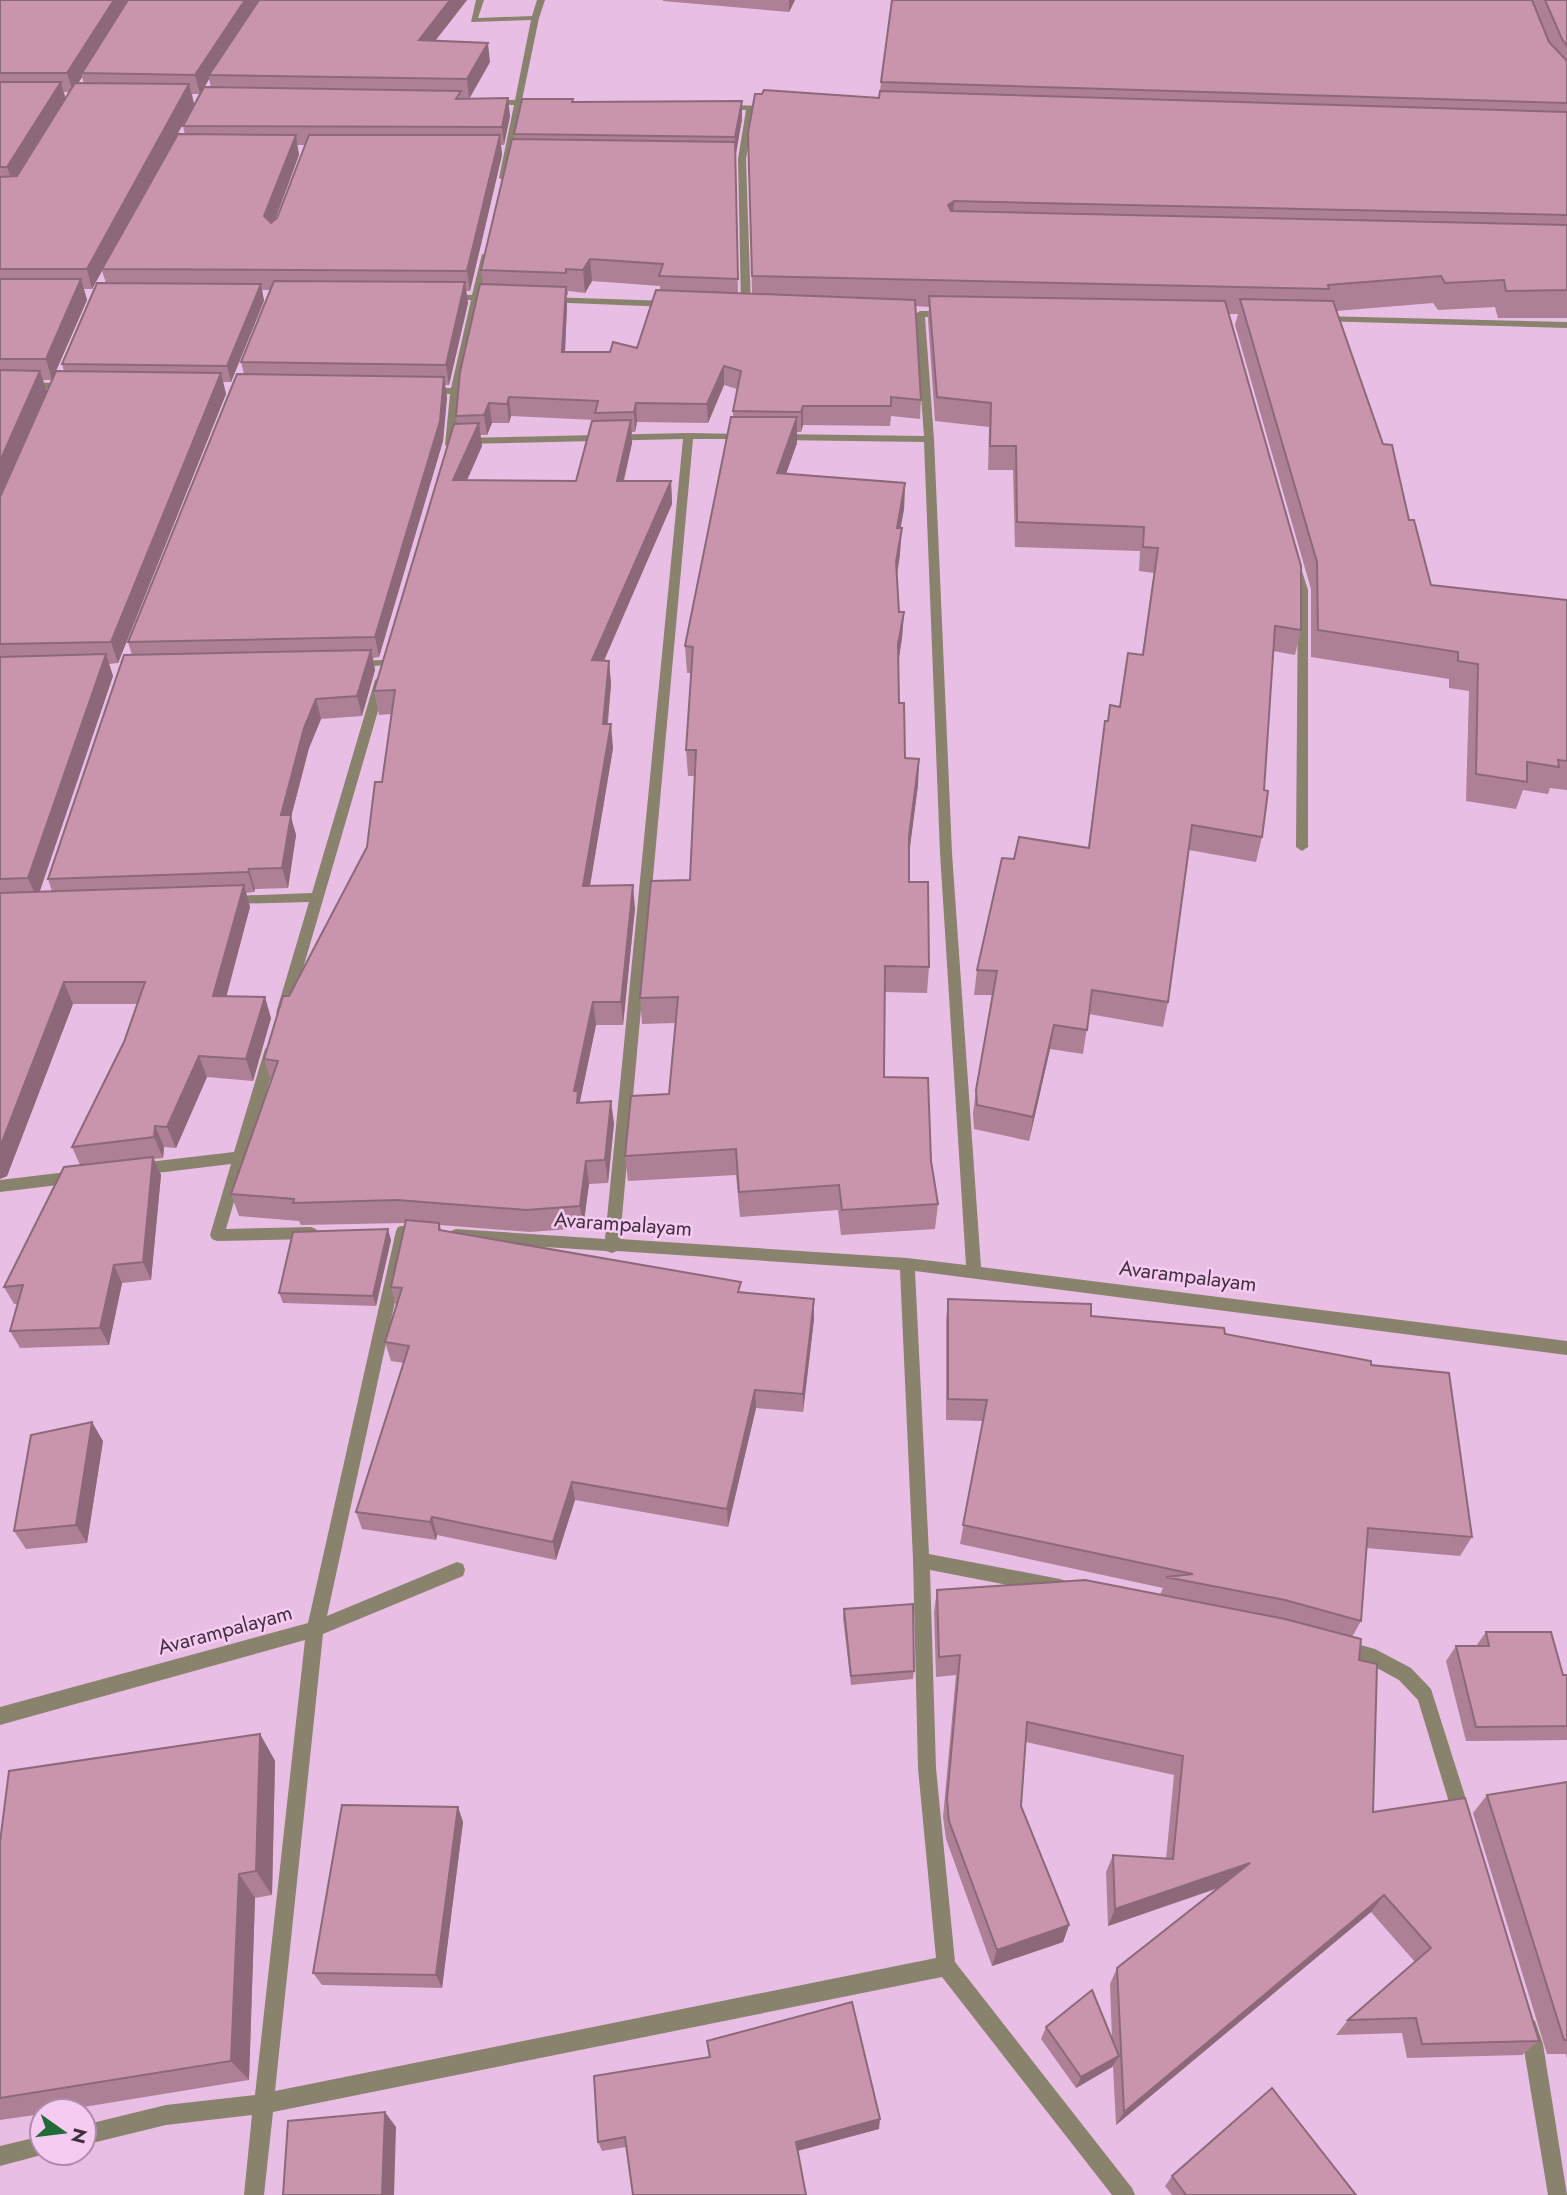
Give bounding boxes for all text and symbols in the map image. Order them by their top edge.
street label: Avarampalayam [553,1204,693,1244]
street label: Avarampalayam [1117,1253,1259,1299]
street label: Avarampalayam [154,1598,296,1662]
north arrow [28,2097,98,2167]
text: N [64,2125,94,2147]

